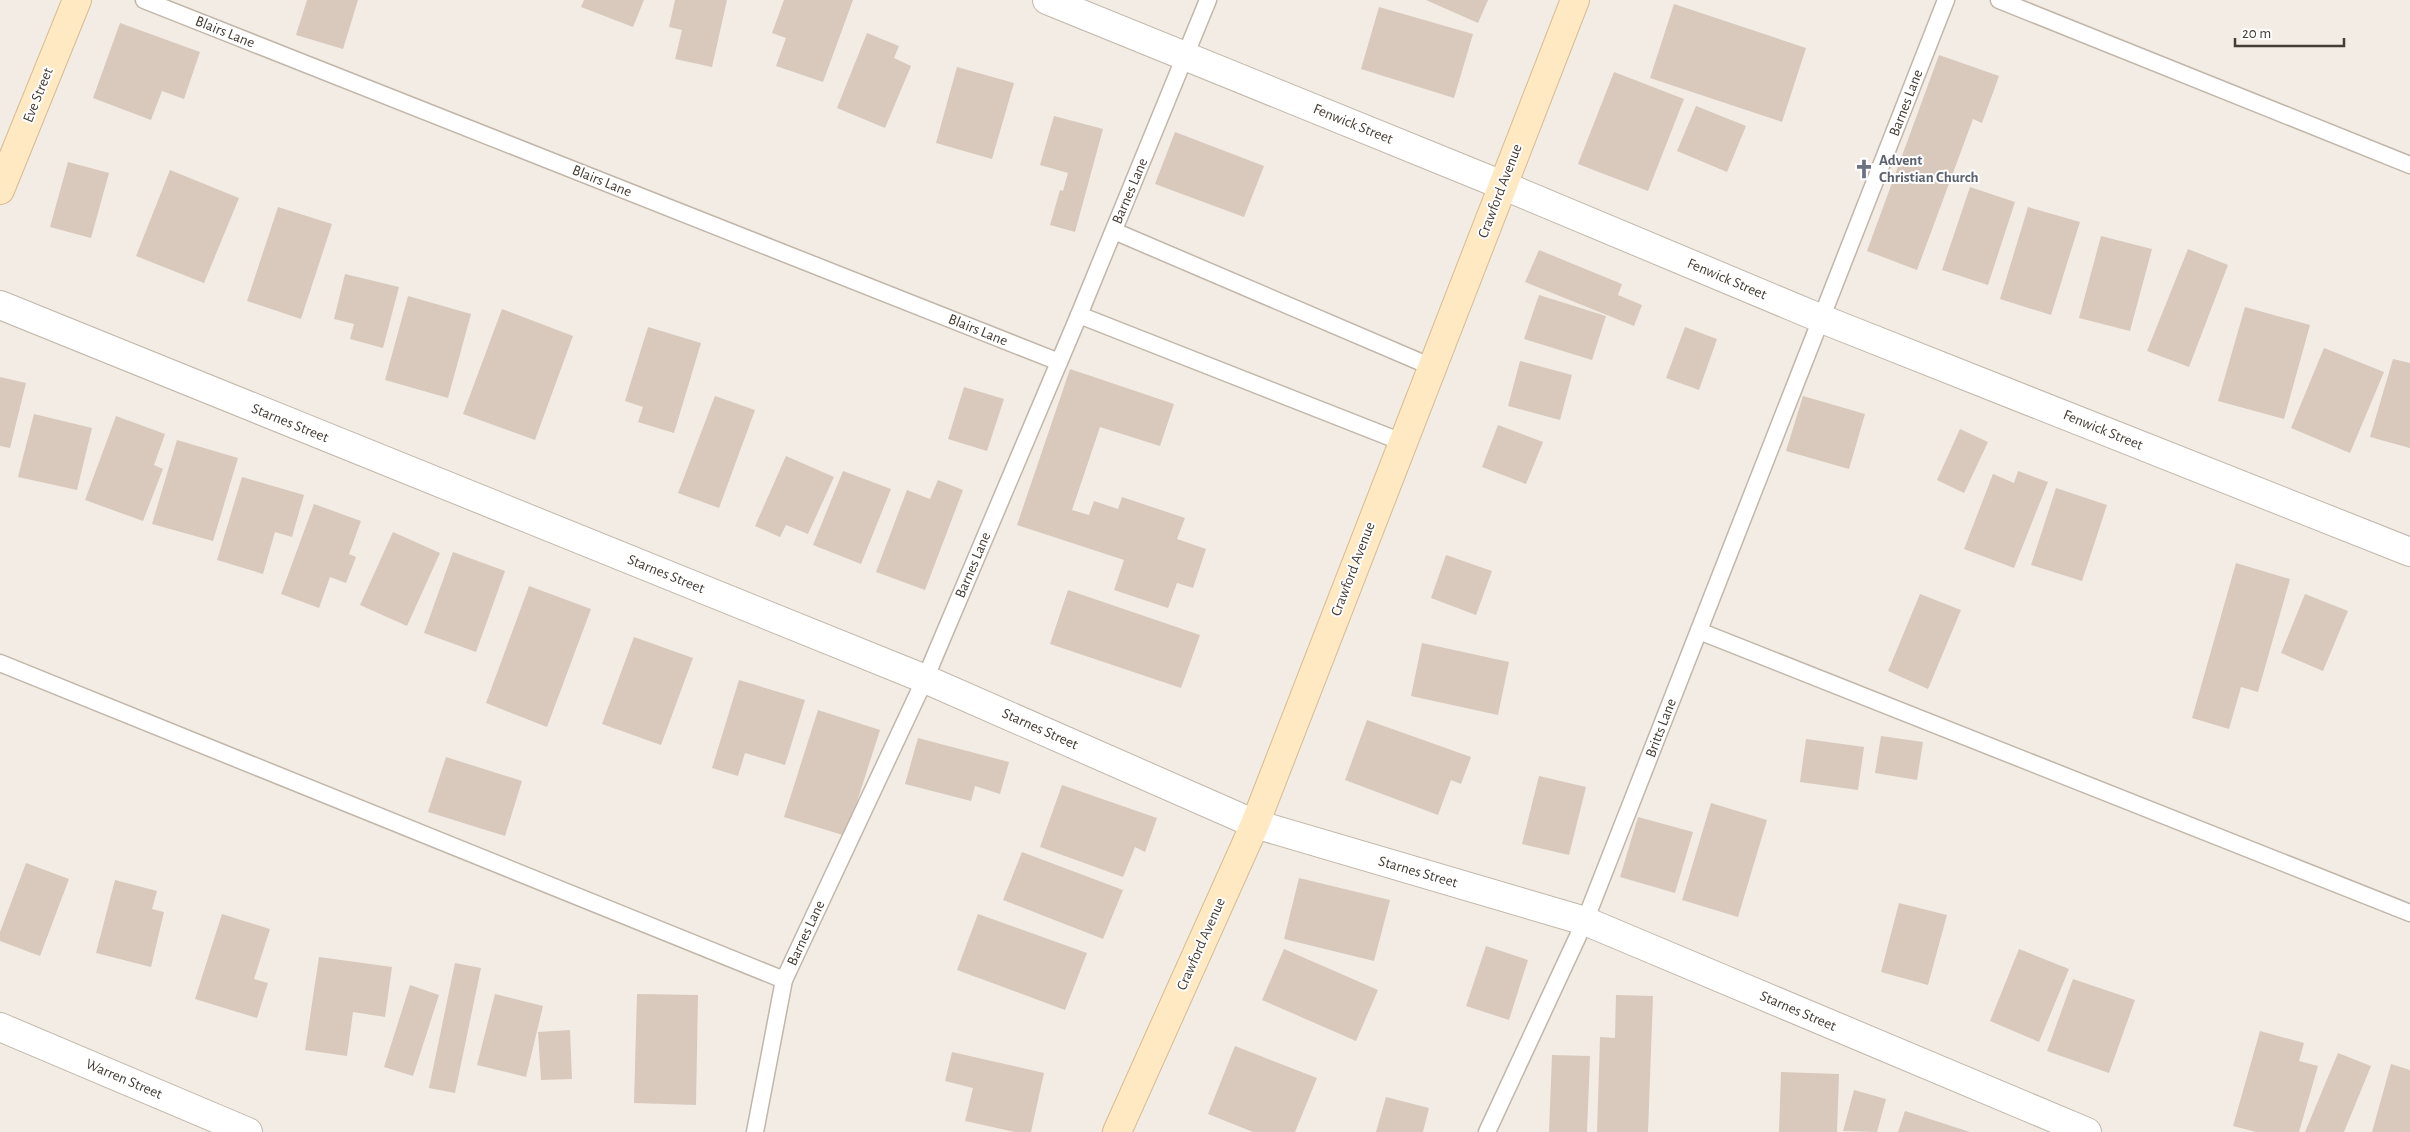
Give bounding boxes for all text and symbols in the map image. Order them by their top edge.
street label: Blairs Lane [193,13,257,51]
scale bar [2235,15,2344,47]
text: 20 m [2242,26,2271,41]
street label: Eve Street [20,65,56,125]
street label: Barnes Lane [1886,68,1926,138]
street label: Fenwick Street [1311,101,1395,147]
street label: Crawford Avenue [1475,142,1525,240]
place label: Advent Christian Church [1879,153,1978,185]
street label: Barnes Lane [1109,156,1151,226]
church icon: Advent Christian Church [1853,158,1875,180]
street label: Blairs Lane [570,162,634,200]
street label: Fenwick Street [1685,256,1769,302]
street label: Blairs Lane [946,311,1010,349]
street label: Starnes Street [249,401,331,445]
street label: Fenwick Street [2061,407,2145,453]
street label: Crawford Avenue [1328,520,1378,618]
street label: Barnes Lane [952,530,994,600]
street label: Starnes Street [625,552,707,596]
street label: Britts Lane [1643,696,1679,759]
street label: Starnes Street [1000,706,1080,753]
street label: Starnes Street [1377,854,1459,890]
street label: Crawford Avenue [1174,896,1228,992]
street label: Barnes Lane [784,898,828,968]
street label: Starnes Street [1758,988,1839,1034]
street label: Warren Street [84,1056,165,1102]

